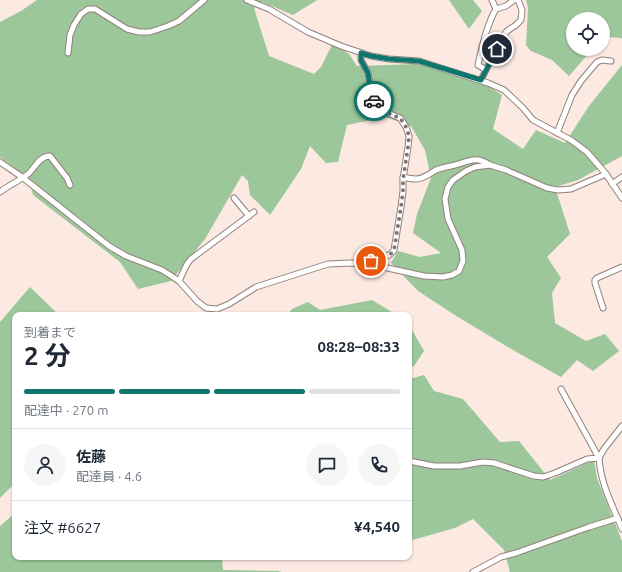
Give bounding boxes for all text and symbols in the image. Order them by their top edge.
map controls [566,12,610,56]
button: locate [566,12,610,56]
pin [480,32,514,66]
icon: home [486,38,508,60]
courier [354,81,394,121]
icon: car [363,90,385,112]
pin [354,244,388,278]
icon: bag [360,250,382,272]
text: 到着まで [24,325,76,339]
text: 08:28–08:33 [317,338,400,355]
text: 2 分 [24,341,71,370]
text: 配達中 · 270 m [24,403,108,417]
button: person [24,444,66,486]
button: chat [306,444,348,486]
button: phone [358,444,400,486]
text: 佐藤 [76,448,106,465]
text: 配達員 · 4.6 [76,469,142,483]
text: ¥4,540 [354,518,400,535]
text: 注文 #6627 [24,519,101,536]

